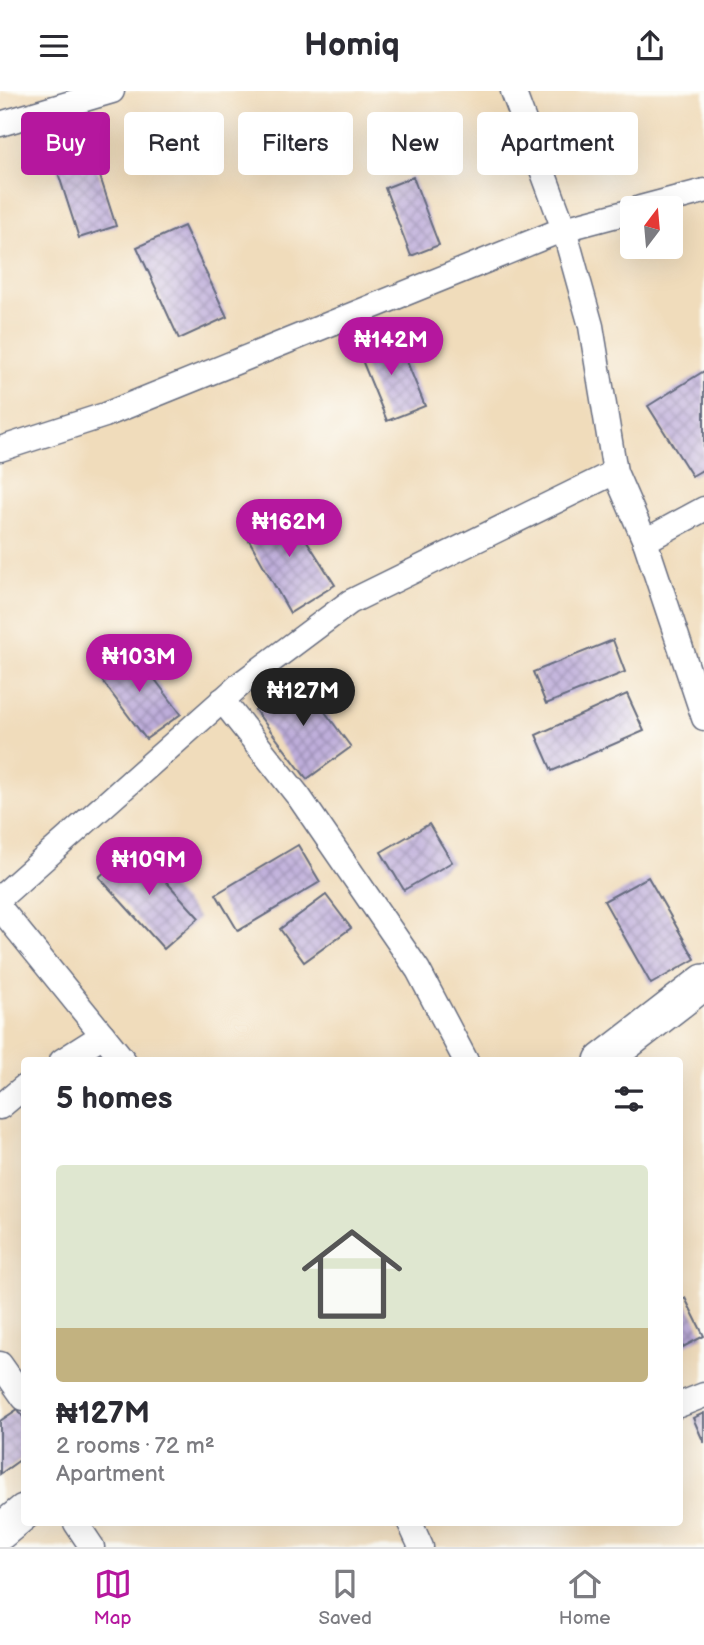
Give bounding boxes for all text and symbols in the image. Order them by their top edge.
text: Homiq [304,26,400,65]
icon: menu [35,27,73,65]
icon: share [631,27,669,65]
chip: Buy [21,112,110,175]
chip: Rent [124,112,224,175]
chip: Filters [238,112,353,175]
chip: New [367,112,463,175]
chip: Apartment [477,112,638,175]
north arrow [620,196,682,259]
map controls [620,196,683,259]
pin: ₦142M [342,317,440,377]
text: ₦142M [354,326,428,354]
pin: ₦162M [240,499,338,559]
text: ₦162M [252,508,326,536]
pin: ₦103M [90,635,188,694]
text: ₦103M [102,643,176,671]
pin: ₦127M [254,669,352,728]
text: ₦127M [267,677,339,705]
pin: ₦109M [100,837,198,897]
text: ₦109M [112,846,186,874]
icon: filters [610,1080,648,1118]
text: 5 homes [56,1081,173,1117]
icon: home [289,1211,415,1337]
text: ₦127M [56,1396,150,1432]
text: 2 rooms · 72 m² [56,1432,215,1460]
text: Apartment [56,1460,165,1488]
tab: Map [93,1565,132,1630]
tab: Saved [319,1565,372,1630]
tab: Home [559,1565,611,1630]

